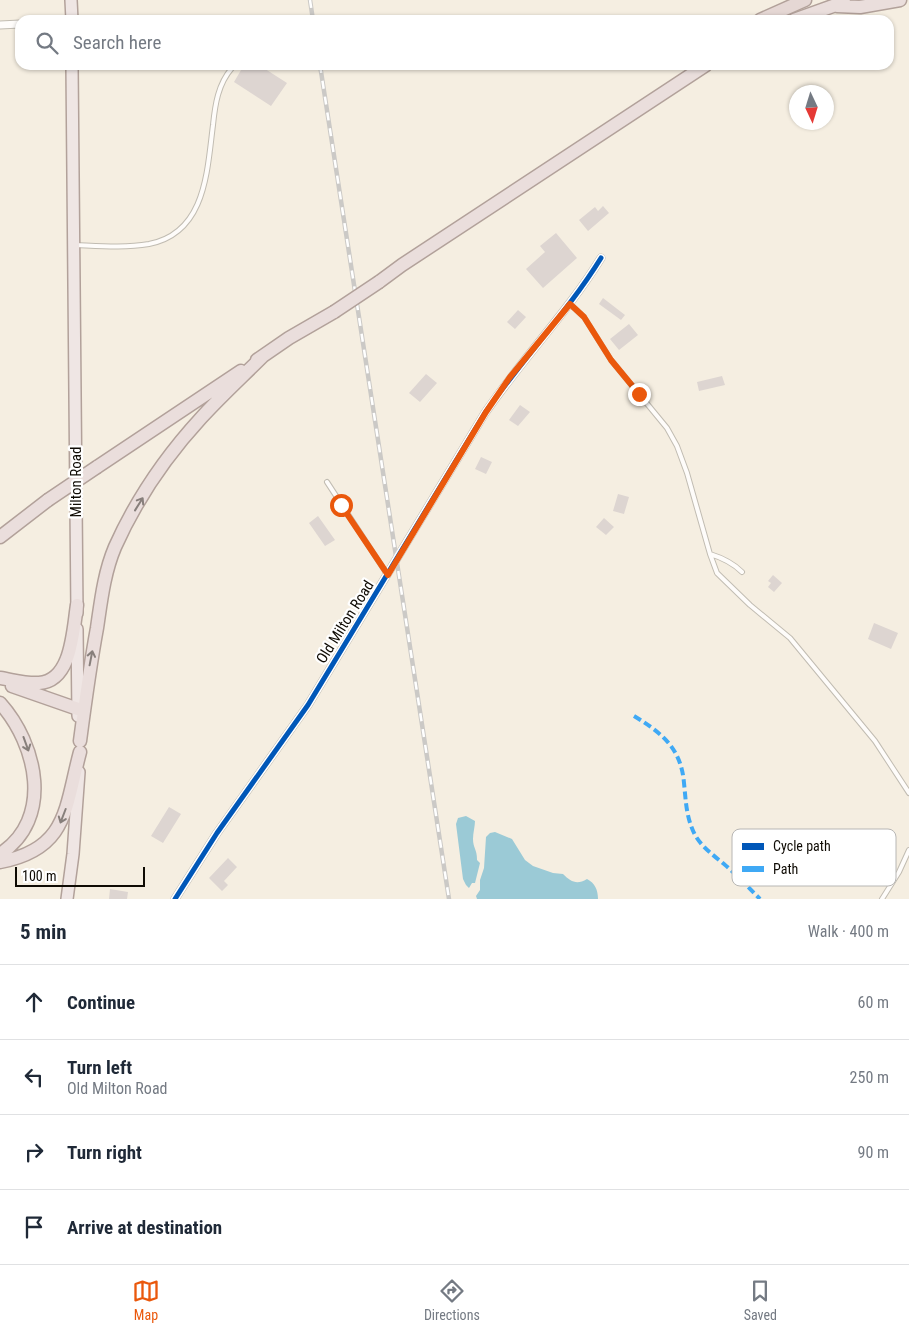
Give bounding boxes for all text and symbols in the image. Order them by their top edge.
search box [15,15,894,70]
icon: search [33,29,61,57]
text: Search here [73,31,161,54]
north arrow [789,85,834,130]
route end [628,383,651,406]
street label: Milton Road [67,447,85,517]
route start [330,494,353,517]
one-way arrow [134,498,144,512]
street label: Old Milton Road [312,577,378,667]
one-way arrow [87,650,96,666]
one-way arrow [22,736,31,751]
one-way arrow [58,808,67,823]
legend [732,829,896,886]
text: Cycle path [773,838,831,854]
text: Path [773,861,798,877]
scale bar [15,864,145,887]
text: 100 m [22,868,57,884]
text: 5 min [20,920,67,944]
text: Walk · 400 m [808,922,889,941]
icon: ahead [20,988,48,1016]
text: Continue [67,991,135,1014]
text: 60 m [857,993,889,1012]
text: Turn left [67,1056,132,1079]
icon: left [20,1063,48,1091]
text: 250 m [850,1068,889,1087]
text: Old Milton Road [67,1079,167,1098]
icon: right [20,1138,48,1166]
text: Turn right [67,1141,142,1164]
text: 90 m [857,1143,889,1162]
icon: arrive [20,1213,48,1241]
text: Arrive at destination [67,1216,222,1239]
tab: Map [132,1277,160,1323]
tab: Directions [424,1277,480,1323]
tab: Saved [744,1277,777,1323]

